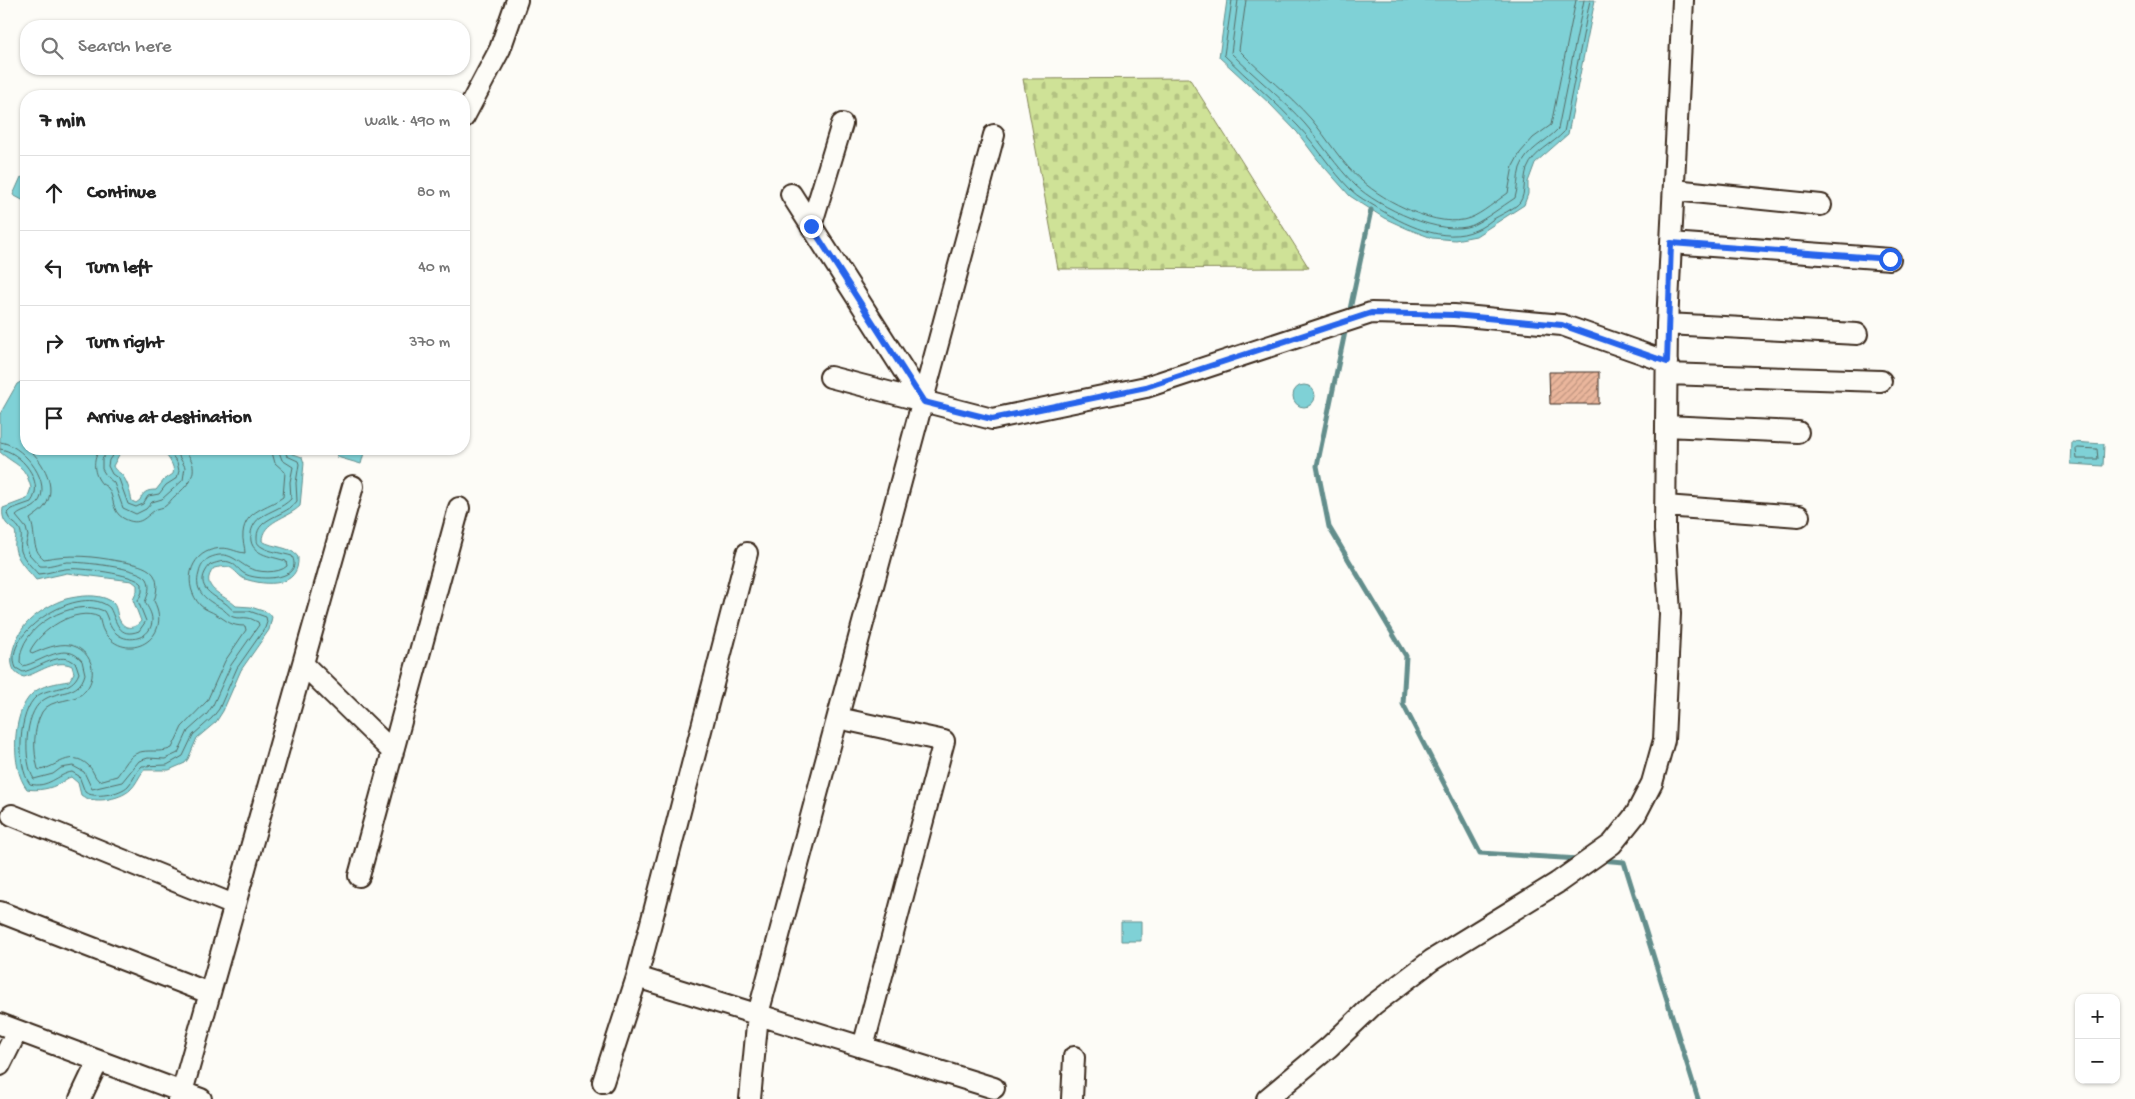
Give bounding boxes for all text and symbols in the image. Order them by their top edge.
search box [20,20,470,75]
icon: search [38,34,66,62]
text: Search here [78,36,172,59]
text: 7 min [40,110,85,135]
text: Walk · 490 m [364,113,450,132]
icon: ahead [40,179,68,207]
text: Continue [87,182,156,205]
text: 80 m [417,184,450,203]
route end [800,215,823,238]
route start [1879,248,1902,271]
icon: left [40,254,68,282]
text: Turn left [87,257,151,280]
text: 40 m [418,259,450,278]
icon: right [40,329,68,357]
text: Turn right [87,332,163,355]
text: 370 m [409,334,450,353]
icon: arrive [40,404,68,432]
text: Arrive at destination [87,407,251,430]
map controls [2075,994,2120,1084]
button: + [2075,994,2120,1039]
button: − [2075,1039,2120,1084]

